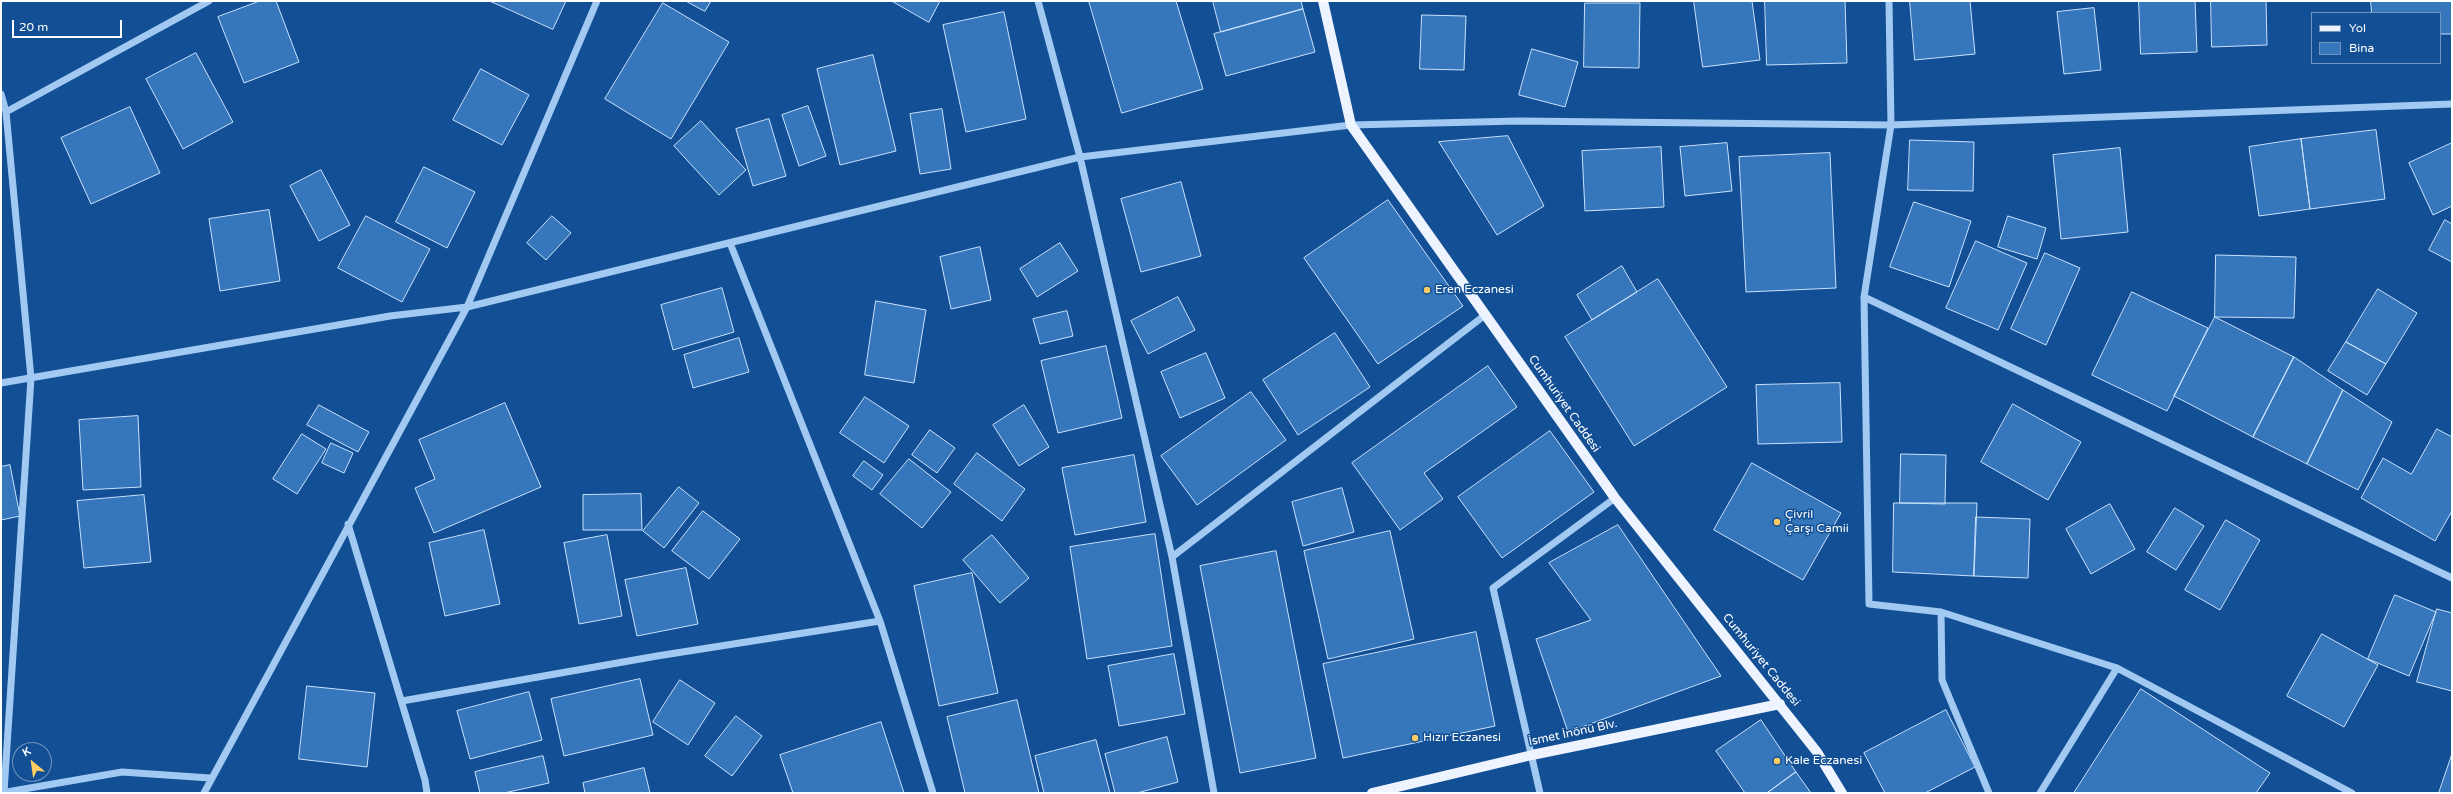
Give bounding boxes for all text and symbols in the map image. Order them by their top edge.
scale bar [14,12,124,38]
legend [2311,12,2441,64]
text: 20 m [19,20,48,34]
text: Yol [2349,21,2366,35]
text: Bina [2349,41,2374,55]
place label: Eren Eczanesi [1435,283,1514,297]
marker: Eren Eczanesi [1422,285,1432,295]
street label: Cumhuriyet Caddesi [1525,353,1603,455]
place label: Çivril Çarşı Camii [1785,508,1849,536]
marker: Çivril Çarşı Camii [1772,517,1782,527]
street label: Cumhuriyet Caddesi [1719,611,1803,709]
street label: İsmet İnönü Blv. [1527,717,1619,749]
place label: Hızır Eczanesi [1423,731,1501,745]
marker: Hızır Eczanesi [1410,733,1420,743]
north arrow [12,742,52,782]
text: K [20,744,33,759]
place label: Kale Eczanesi [1785,754,1862,768]
marker: Kale Eczanesi [1772,756,1782,766]

